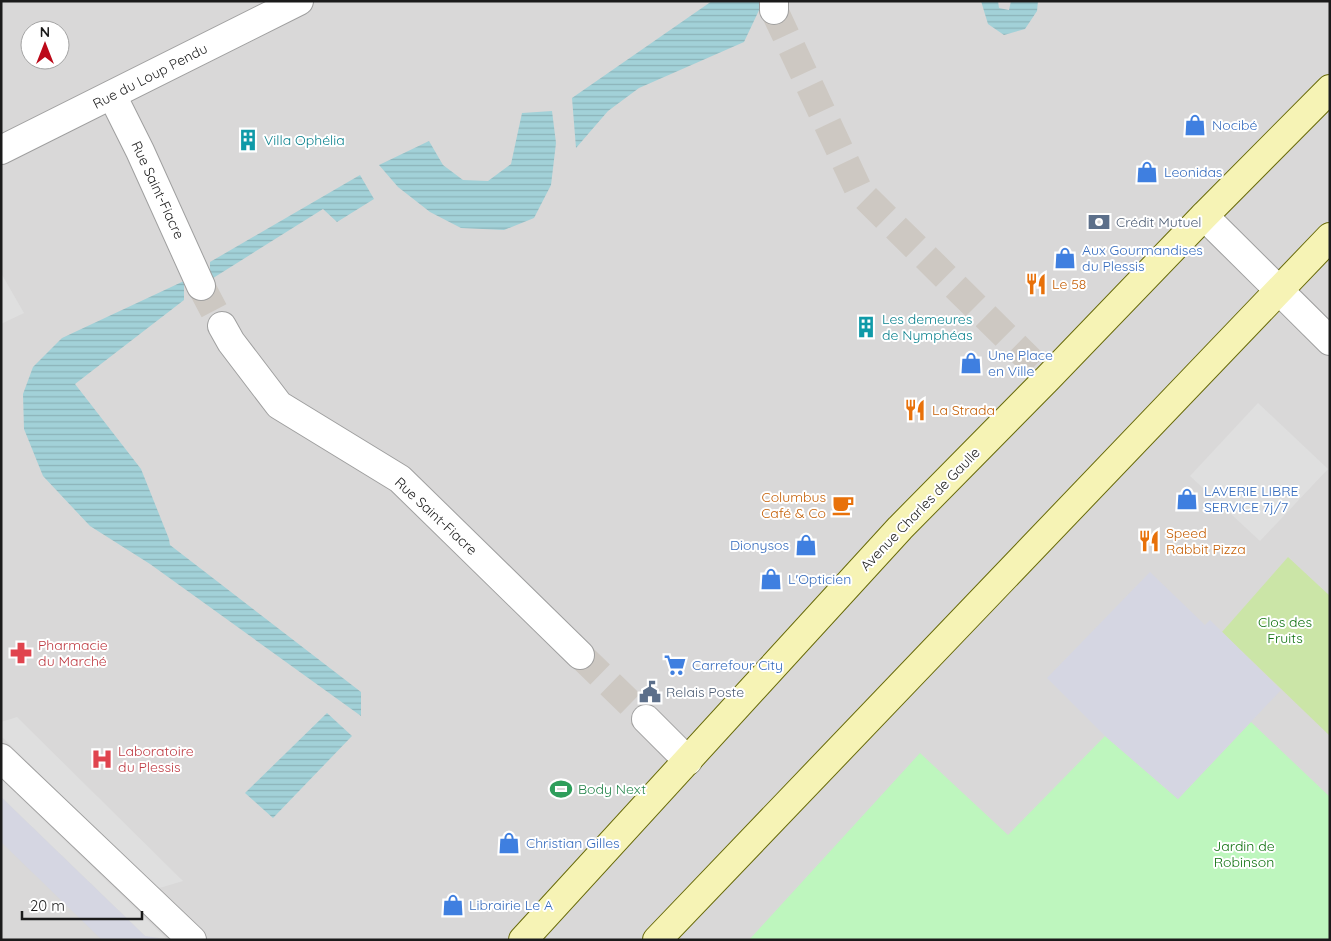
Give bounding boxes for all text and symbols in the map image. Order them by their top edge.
north arrow [20,20,70,70]
text: N [40,23,50,41]
street label: Rue du Loup Pendu [90,39,210,113]
shop icon: Nocibé [1182,112,1208,138]
place label: Nocibé [1212,116,1257,134]
building icon: Villa Ophélia [235,127,261,153]
place label: Villa Ophélia [264,131,345,149]
street label: Rue Saint-Fiacre [127,138,189,242]
shop icon: Leonidas [1134,159,1160,185]
place label: Leonidas [1164,163,1222,181]
bank icon: Crédit Mutuel [1086,209,1112,235]
place label: Crédit Mutuel [1116,213,1202,231]
place label: Aux Gourmandises du Plessis [1082,241,1203,275]
shop icon: Aux Gourmandises du Plessis [1052,245,1078,271]
restaurant icon: Le 58 [1023,271,1049,297]
place label: Le 58 [1052,275,1086,293]
place label: Les demeures de Nymphéas [882,310,973,344]
building icon: Les demeures de Nymphéas [853,314,879,340]
place label: Une Place en Ville [988,346,1053,380]
shop icon: Une Place en Ville [958,350,984,376]
restaurant icon: La Strada [902,397,928,423]
place label: La Strada [932,401,995,419]
street label: Avenue Charles de Gaulle [856,443,984,574]
street label: Rue Saint-Fiacre [391,473,481,559]
place label: LAVERIE LIBRE SERVICE 7j/7 [1204,482,1299,516]
shop icon: LAVERIE LIBRE SERVICE 7j/7 [1174,486,1200,512]
place label: Columbus Café & Co [761,488,826,522]
cafe icon: Columbus Café & Co [830,492,856,518]
place label: Speed Rabbit Pizza [1166,524,1246,558]
restaurant icon: Speed Rabbit Pizza [1136,528,1162,554]
shop icon: Dionysos [793,532,819,558]
place label: Dionysos [730,536,789,554]
shop icon: L'Opticien [758,566,784,592]
place label: L'Opticien [788,570,851,588]
park label: Clos des Fruits [1258,613,1312,647]
place label: Pharmacie du Marché [38,636,108,670]
pharmacy icon: Pharmacie du Marché [8,640,34,666]
supermarket icon: Carrefour City [662,652,688,678]
place label: Carrefour City [692,656,783,674]
public building icon: Relais Poste [637,679,663,705]
place label: Relais Poste [666,683,744,701]
place label: Laboratoire du Plessis [118,742,194,776]
hospital icon: Laboratoire du Plessis [89,746,115,772]
sports icon: Body Next [548,776,574,802]
place label: Body Next [578,780,646,798]
shop icon: Christian Gilles [496,830,522,856]
place label: Christian Gilles [526,834,620,852]
park label: Jardin de Robinson [1213,837,1275,871]
scale bar [22,888,142,920]
shop icon: Librairie Le A [440,892,466,918]
text: 20 m [30,896,65,915]
place label: Librairie Le A [469,896,553,914]

